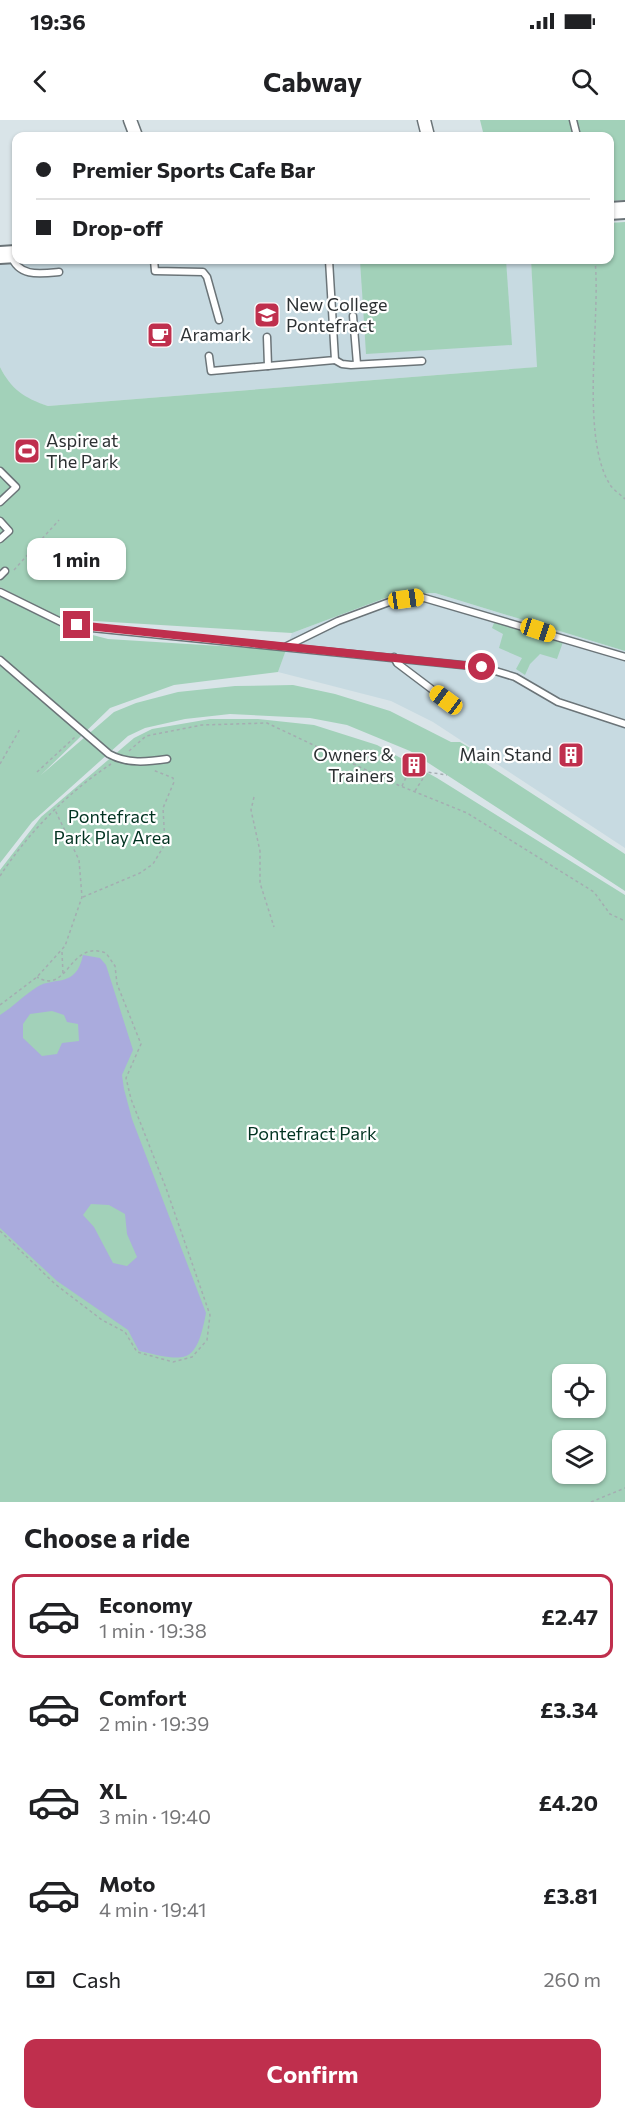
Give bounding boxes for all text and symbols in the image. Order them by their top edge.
text: 19:36 [30,8,86,35]
icon: back [24,65,57,98]
text: Cabway [263,65,362,98]
icon: search [568,65,601,98]
text: Premier Sports Cafe Bar [72,156,315,183]
text: Drop-off [72,214,163,241]
place label: New College Pontefract [286,293,388,336]
school or university icon: New College Pontefract [252,300,282,330]
cafe icon: Aramark [145,320,175,350]
place label: Aramark [180,323,251,345]
place label: Aspire at The Park [46,429,119,472]
sports icon: Aspire at The Park [12,436,42,466]
callout: 1 min [28,538,127,580]
text: 1 min [53,547,100,571]
car [387,588,425,610]
route end [63,611,90,638]
car [518,616,558,644]
route start [468,653,495,680]
car [426,682,466,718]
building icon: Main Stand [556,740,586,770]
place label: Owners & Trainers [313,743,394,786]
place label: Main Stand [459,743,552,765]
building icon: Owners & Trainers [399,750,429,780]
park label: Pontefract Park Play Area [53,805,171,848]
park label: Pontefract Park [247,1122,377,1144]
map controls [552,1364,606,1484]
button: locate [552,1364,606,1418]
button: layers [552,1430,606,1484]
text: Choose a ride [24,1521,190,1554]
icon: car [27,1589,81,1643]
text: Economy [99,1591,193,1618]
text: £2.47 [541,1603,598,1630]
text: 1 min · 19:38 [99,1618,207,1642]
icon: car [27,1682,81,1736]
text: Comfort [99,1684,187,1711]
text: £3.34 [540,1696,598,1723]
text: 2 min · 19:39 [99,1711,209,1735]
icon: car [27,1775,81,1829]
text: XL [99,1777,127,1804]
text: £4.20 [538,1789,598,1816]
text: 3 min · 19:40 [99,1804,211,1828]
icon: car [27,1868,81,1922]
text: Moto [99,1870,155,1897]
text: £3.81 [543,1882,598,1909]
text: 4 min · 19:41 [99,1897,207,1921]
icon: cash [24,1963,57,1996]
text: Cash [72,1966,121,1993]
text: 260 m [543,1967,601,1991]
button: Confirm [24,2039,601,2108]

